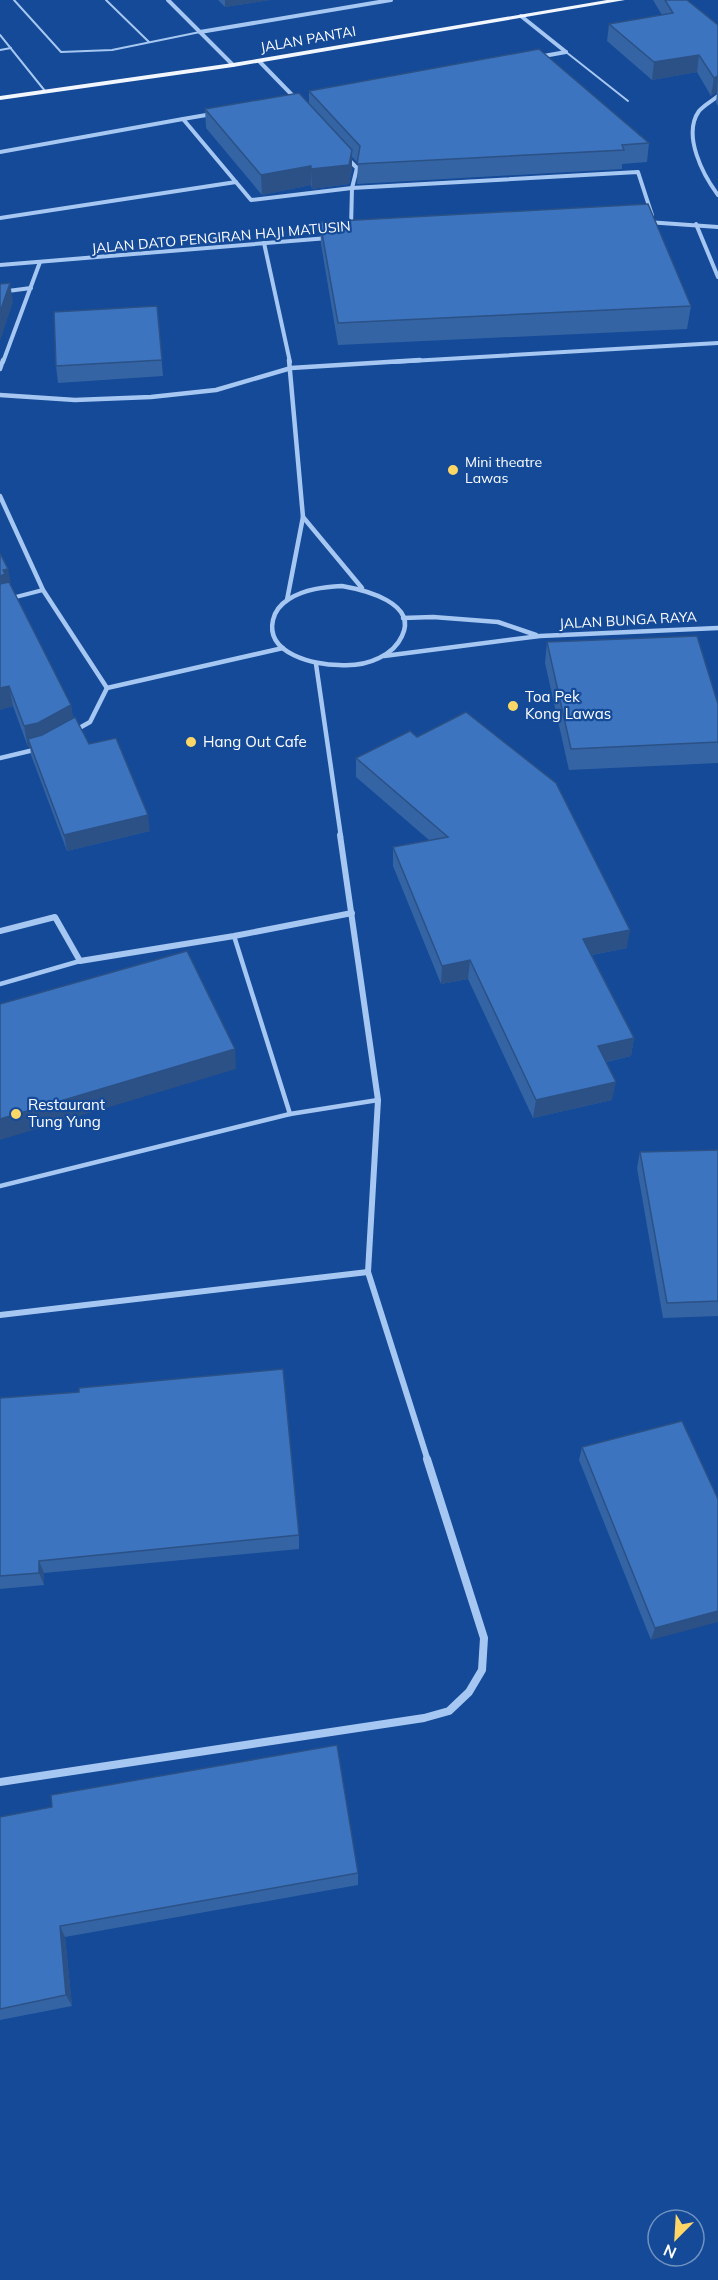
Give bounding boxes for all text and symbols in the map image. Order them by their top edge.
street label: JALAN PANTAI [259,22,357,56]
street label: JALAN DATO PENGIRAN HAJI MATUSIN [91,217,351,257]
place label: Mini theatre Lawas [465,453,542,487]
marker: Mini theatre Lawas [446,463,460,477]
street label: JALAN BUNGA RAYA [559,607,698,633]
place label: Toa Pek Kong Lawas [525,687,611,723]
marker: Toa Pek Kong Lawas [506,699,520,713]
place label: Hang Out Cafe [203,732,307,751]
marker: Hang Out Cafe [184,735,198,749]
place label: Restaurant Tung Yung [28,1095,105,1131]
marker: Restaurant Tung Yung [9,1107,23,1121]
north arrow [646,2208,706,2268]
text: N [660,2240,679,2263]

